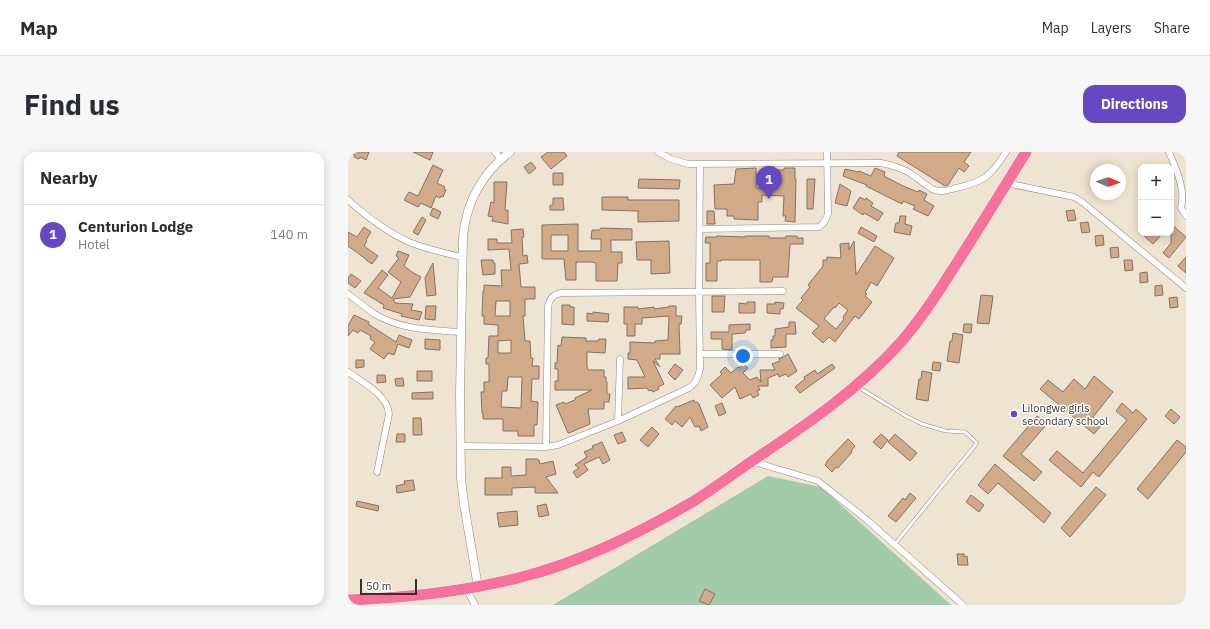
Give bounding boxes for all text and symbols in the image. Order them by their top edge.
text: Map [20,16,58,40]
text: Map [1042,19,1069,37]
text: Layers [1091,19,1132,37]
text: Share [1154,19,1190,37]
button: Directions [1083,85,1186,123]
text: Find us [24,86,120,123]
north arrow [1090,164,1126,200]
map controls [1138,164,1174,236]
button: + [1138,164,1174,200]
pin: 1 [756,166,782,199]
text: Nearby [40,167,98,189]
button: − [1138,200,1174,236]
text: Centurion Lodge [78,217,193,236]
text: 1 [49,226,57,243]
text: 140 m [270,226,308,243]
text: Hotel [78,236,110,253]
your location [733,346,753,366]
place label: Lilongwe girls secondary school [1022,401,1108,428]
marker: Lilongwe girls secondary school [1009,409,1019,419]
scale bar [360,577,417,596]
text: 50 m [366,579,391,593]

